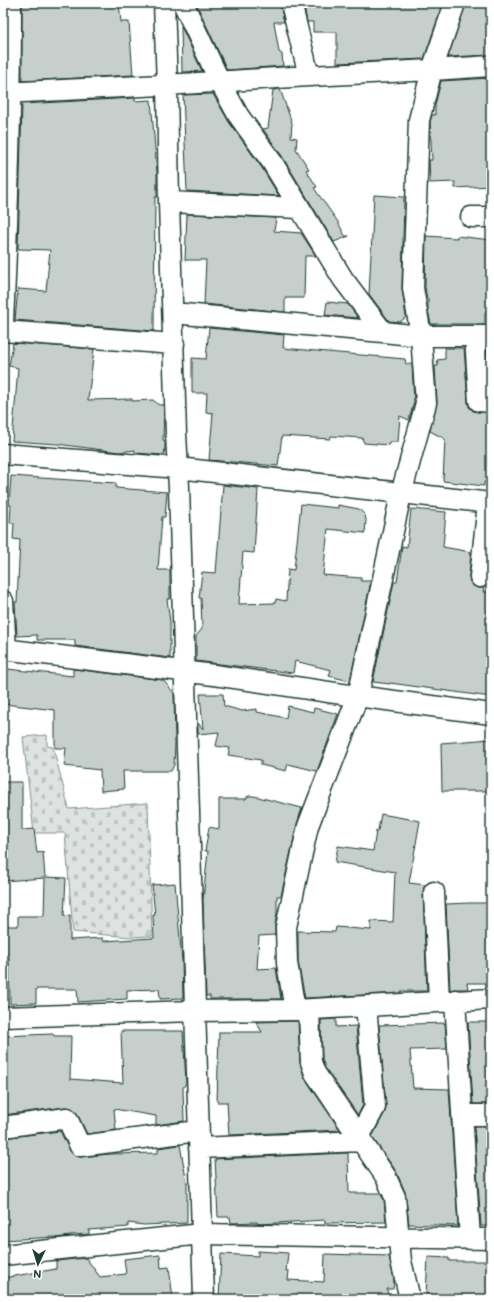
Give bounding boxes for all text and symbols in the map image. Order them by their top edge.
north arrow [18,1244,58,1284]
text: N [33,1267,42,1280]

